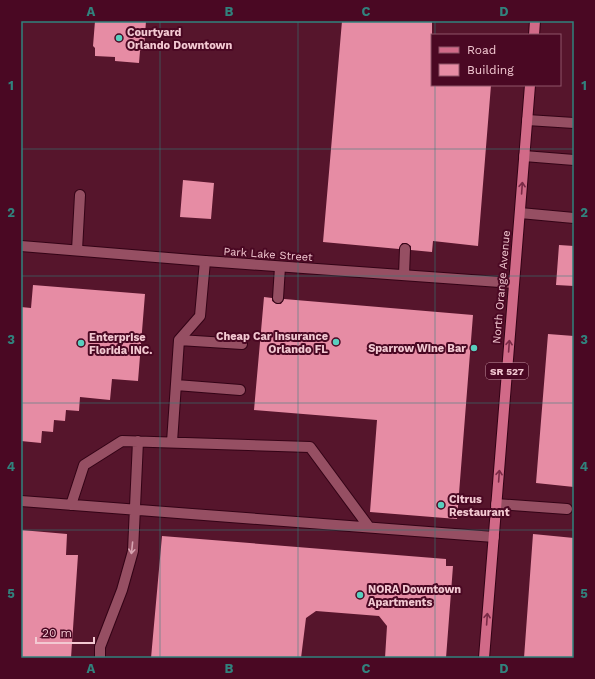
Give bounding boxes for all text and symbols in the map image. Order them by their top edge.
text: A [87,4,96,19]
text: B [225,4,234,19]
text: C [362,4,371,19]
text: D [499,4,509,19]
place label: Courtyard Orlando Downtown [127,26,233,52]
marker: Courtyard Orlando Downtown [114,33,124,43]
legend [431,34,561,86]
text: Road [467,43,496,57]
text: Building [467,63,514,77]
text: 1 [8,78,14,93]
text: 1 [581,78,587,93]
one-way arrow [518,182,525,195]
text: 2 [7,205,15,220]
text: 2 [580,205,588,220]
street label: North Orange Avenue [490,230,513,344]
street label: Park Lake Street [223,245,313,264]
place label: Cheap Car Insurance Orlando FL [216,330,328,356]
place label: Enterprise Florida INC. [89,331,152,357]
text: 3 [7,332,15,347]
text: 3 [580,332,588,347]
marker: Cheap Car Insurance Orlando FL [331,337,341,347]
marker: Enterprise Florida INC. [76,338,86,348]
one-way arrow [505,340,512,353]
place label: Sparrow Wine Bar [368,342,466,355]
marker: Sparrow Wine Bar [469,343,479,353]
road number: SR 527 [486,363,528,379]
text: 4 [7,459,16,474]
text: 4 [580,459,589,474]
one-way arrow [495,470,502,483]
place label: Citrus Restaurant [449,493,510,519]
marker: Citrus Restaurant [436,500,446,510]
one-way arrow [129,541,136,554]
place label: NORA Downtown Apartments [368,583,461,609]
text: 5 [7,586,15,601]
text: 5 [580,586,588,601]
marker: NORA Downtown Apartments [355,590,365,600]
one-way arrow [484,613,491,626]
scale bar [36,619,94,645]
text: 20 m [42,626,72,640]
text: A [87,661,96,676]
text: B [225,661,234,676]
text: C [362,661,371,676]
text: D [499,661,509,676]

